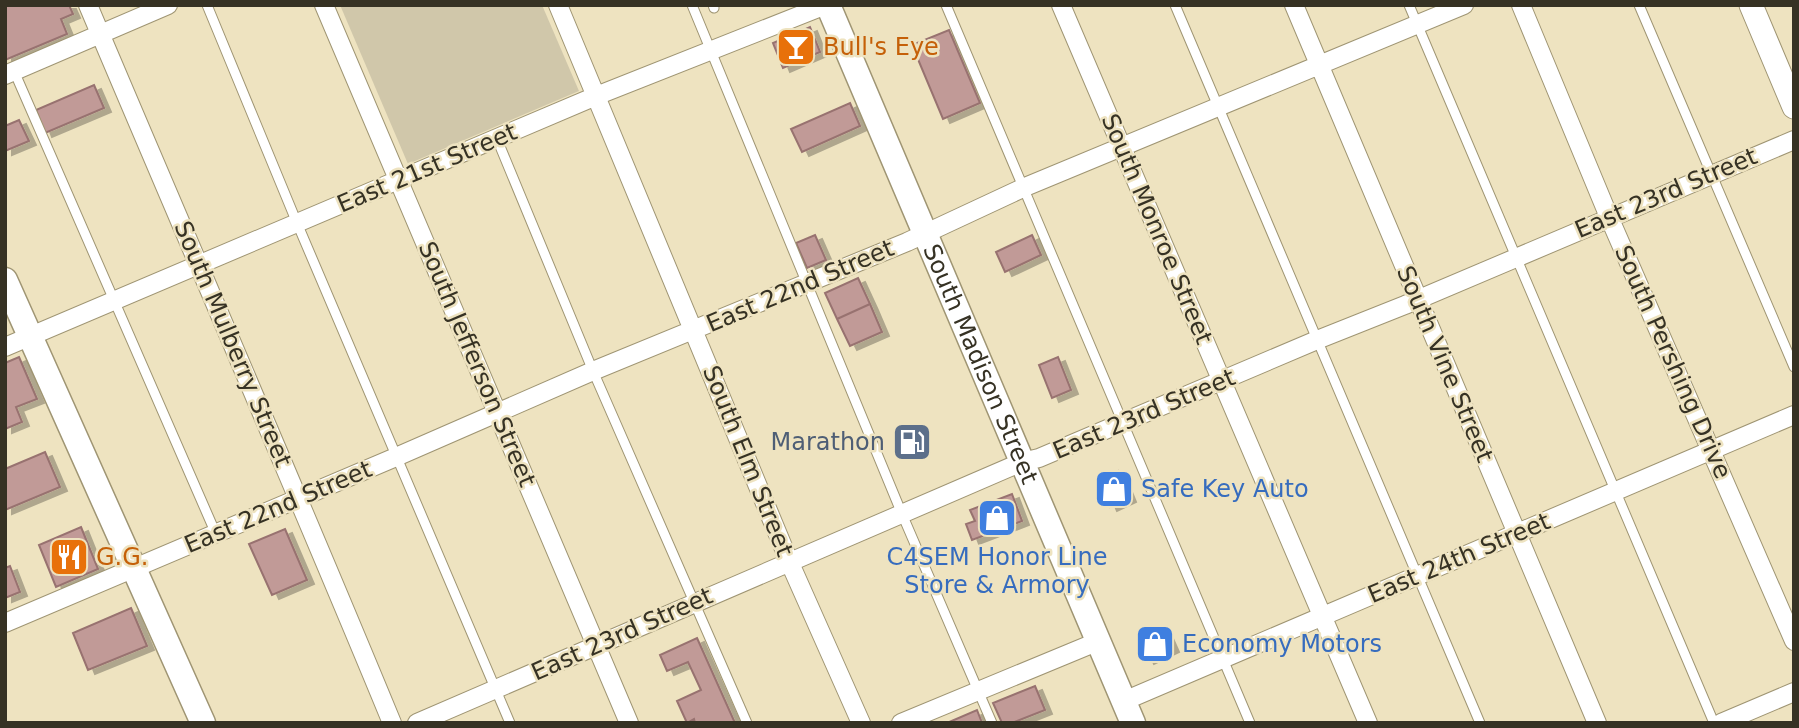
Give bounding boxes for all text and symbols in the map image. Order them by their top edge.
bar icon: Bull's Eye [775,26,817,68]
place label: Bull's Eye [823,33,939,61]
street label: South Monroe Street [1096,110,1218,348]
street label: East 21st Street [333,118,521,218]
street label: East 23rd Street [1571,142,1761,244]
street label: South Mulberry Street [169,217,297,471]
street label: East 22nd Street [702,234,898,338]
street label: South Jefferson Street [413,237,541,491]
street label: South Madison Street [917,240,1044,488]
street label: South Pershing Drive [1609,241,1737,483]
street label: South Vine Street [1391,262,1499,466]
street label: South Elm Street [697,362,799,560]
street label: East 23rd Street [1049,363,1239,465]
fuel station icon: Marathon [891,421,933,463]
place label: Marathon [770,428,885,456]
street label: East 22nd Street [180,455,376,559]
shop icon: Safe Key Auto [1093,468,1135,510]
place label: Safe Key Auto [1141,475,1309,503]
shop icon: C4SEM Honor Line Store & Armory [976,497,1018,539]
street label: East 24th Street [1364,507,1554,609]
restaurant icon: G.G. [48,536,90,578]
place label: G.G. [96,543,148,571]
place label: C4SEM Honor Line Store & Armory [887,543,1107,599]
street label: East 23rd Street [527,582,717,686]
shop icon: Economy Motors [1134,623,1176,665]
place label: Economy Motors [1182,630,1382,658]

